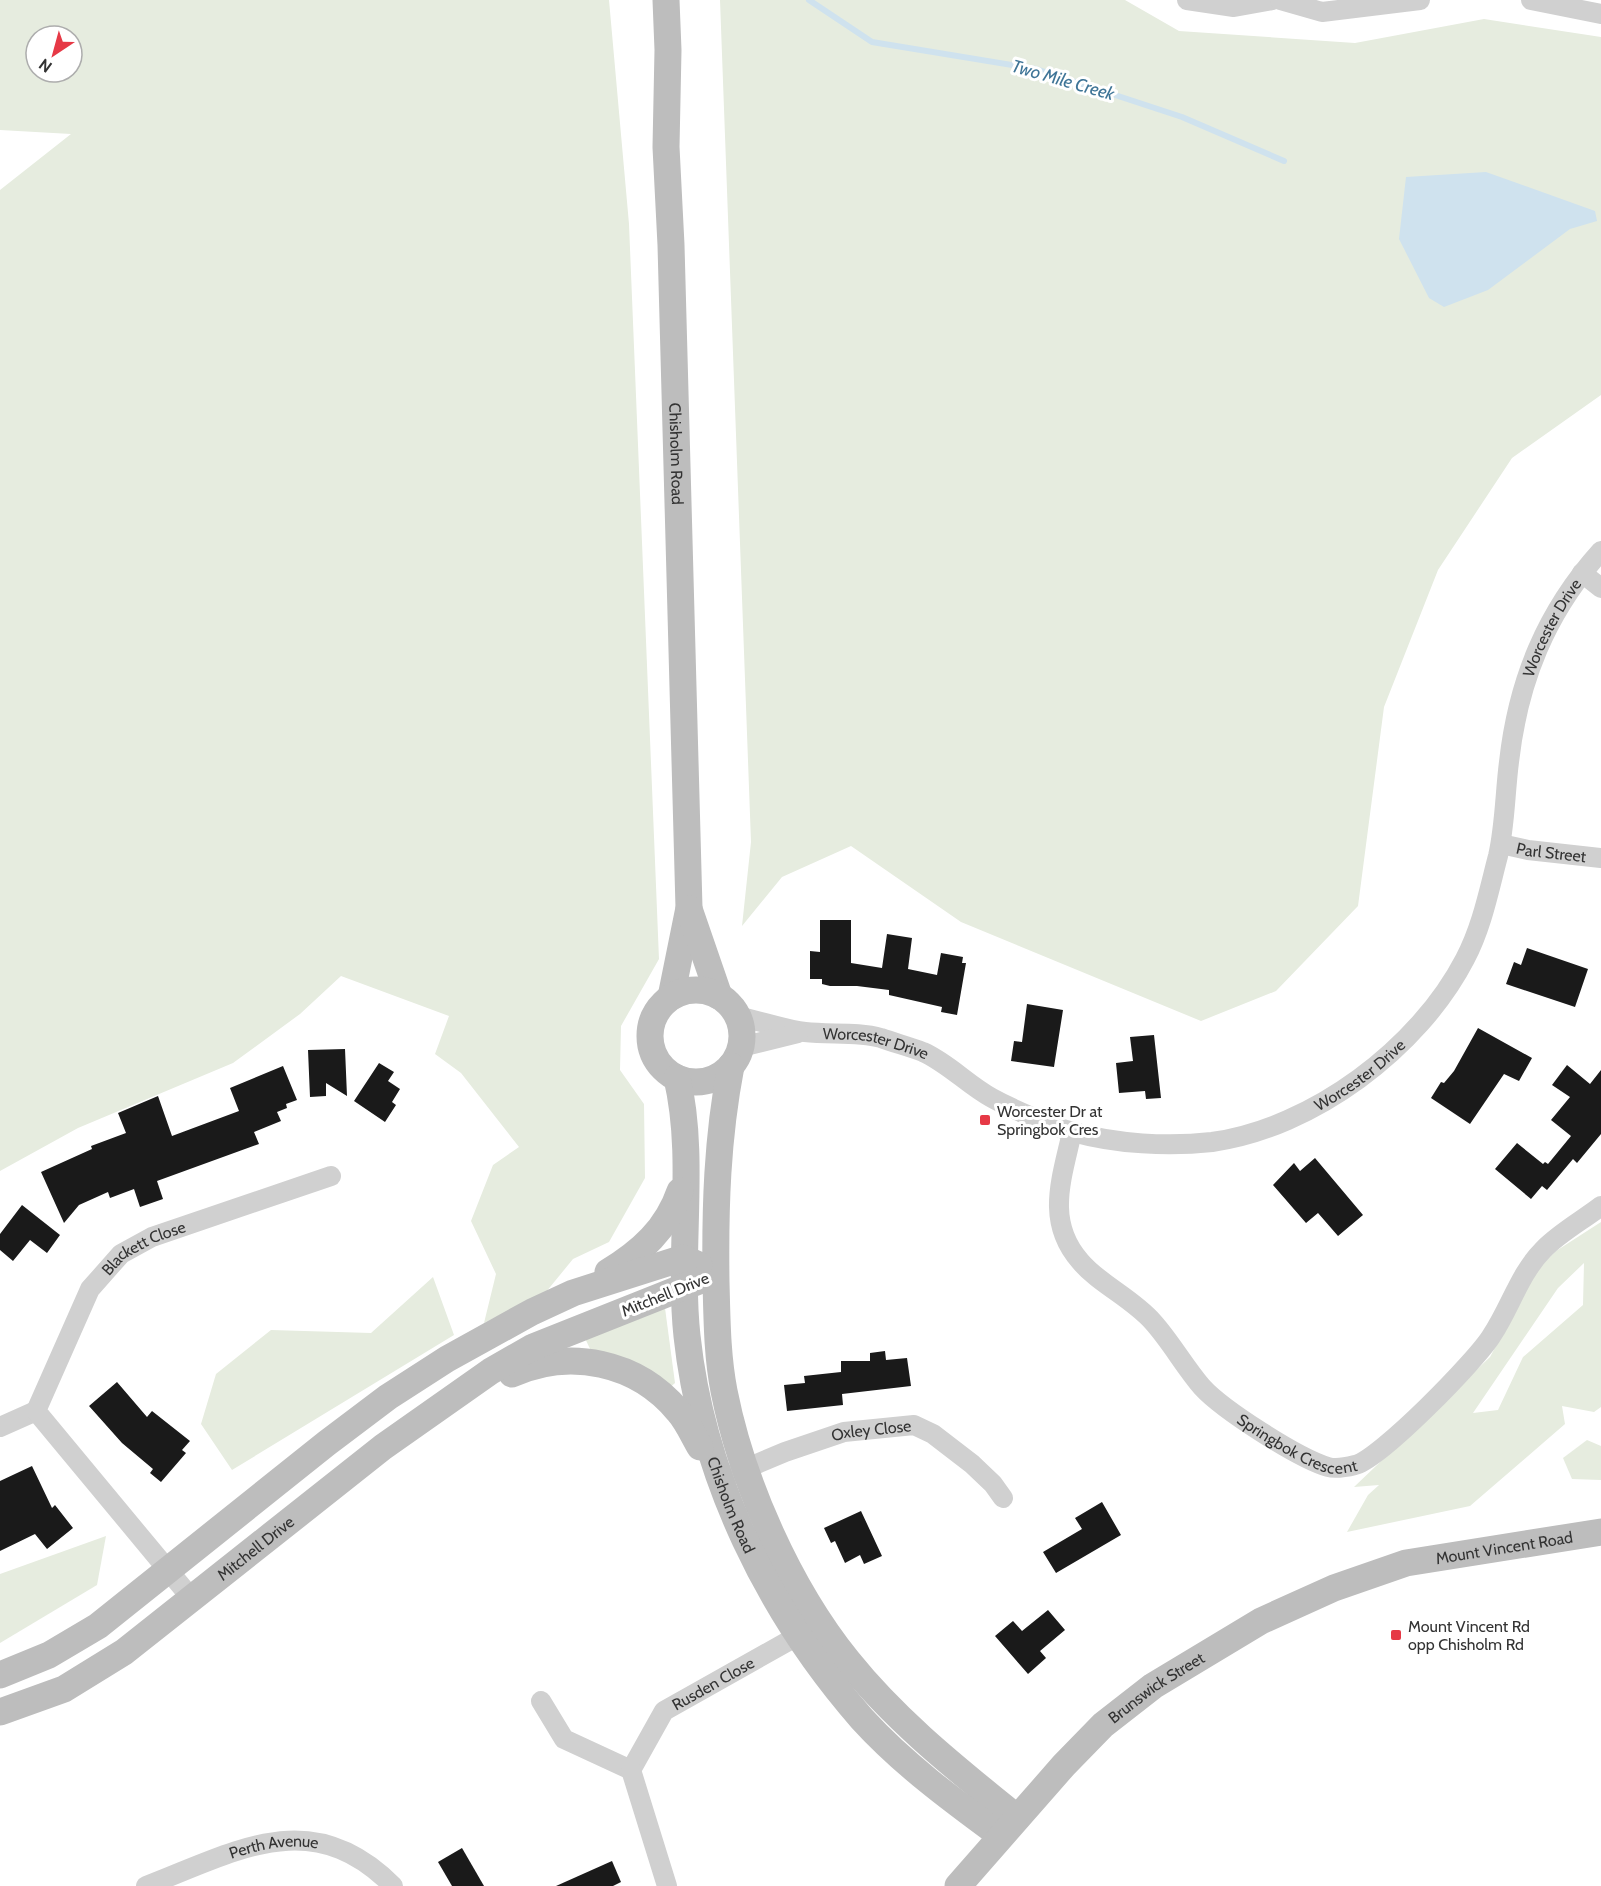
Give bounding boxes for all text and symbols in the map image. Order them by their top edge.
north arrow [24,24,84,84]
text: N [35,55,56,77]
water label: Two Mile Creek [1009,55,1118,106]
street label: Chisholm Road [665,402,687,505]
street label: Worcester Drive [1519,575,1585,679]
street label: Parl Street [1514,839,1588,866]
street label: Worcester Drive [823,1024,932,1063]
street label: Worcester Drive [1311,1036,1409,1115]
place label: Worcester Dr at Springbok Cres [997,1102,1103,1139]
marker: Worcester Dr at Springbok Cres [978,1113,992,1127]
street label: Blackett Close [98,1217,188,1279]
street label: Mitchell Drive [619,1268,712,1321]
street label: Springbok Crescent [1234,1410,1360,1478]
street label: Oxley Close [829,1416,912,1446]
street label: Chisholm Road [703,1454,759,1556]
street label: Mitchell Drive [213,1512,298,1585]
street label: Mount Vincent Road [1434,1528,1574,1568]
place label: Mount Vincent Rd opp Chisholm Rd [1408,1617,1530,1654]
marker: Mount Vincent Rd opp Chisholm Rd [1389,1628,1403,1642]
street label: Brunswick Street [1104,1648,1209,1727]
street label: Rusden Close [669,1653,758,1715]
street label: Perth Avenue [227,1831,320,1863]

